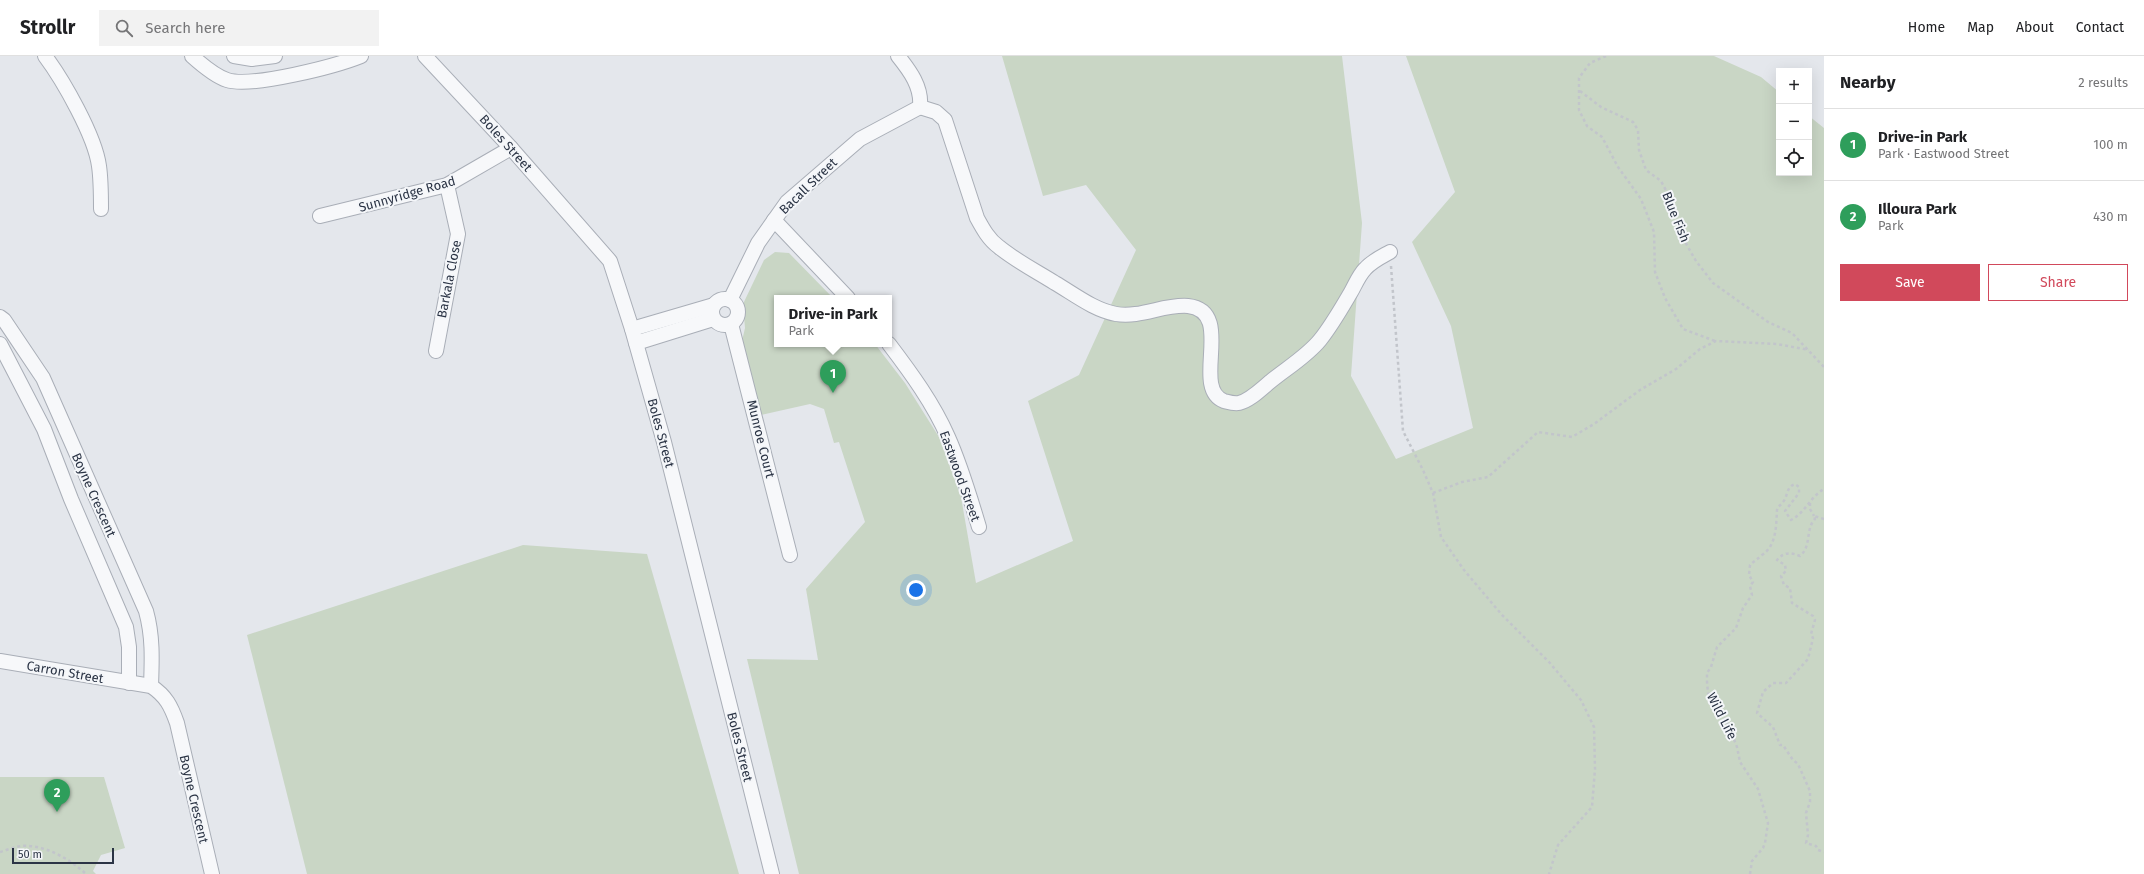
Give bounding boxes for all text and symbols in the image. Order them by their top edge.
search box [99,10,379,46]
text: Strollr [20,16,75,39]
icon: search [113,17,135,39]
text: Search here [145,19,225,37]
text: Home [1908,19,1945,36]
text: Map [1967,19,1994,36]
text: About [2016,19,2054,36]
text: Contact [2076,19,2124,36]
map controls [1776,68,1812,176]
button: + [1776,68,1812,104]
text: Nearby [1840,72,1895,93]
text: 2 results [2078,75,2128,90]
button: − [1776,104,1812,140]
street label: Boles Street [477,112,536,175]
text: Drive-in Park [1878,128,1967,146]
text: 1 [1850,137,1856,152]
text: 100 m [2093,137,2128,152]
button: locate [1776,140,1812,176]
text: Park · Eastwood Street [1878,146,2009,161]
street label: Bacall Street [776,155,840,217]
street label: Sunnyridge Road [357,173,457,215]
street label: Blue Fish [1659,190,1693,244]
text: Illoura Park [1878,200,1957,218]
text: 2 [1850,209,1856,224]
text: 430 m [2093,209,2128,224]
text: Park [1878,218,1904,233]
street label: Barkala Close [434,239,464,319]
button: Save [1840,264,1980,301]
button: Share [1988,264,2128,301]
popup [774,295,892,347]
text: Drive-in Park [788,305,878,323]
text: Park [788,323,814,338]
pin: 1 [820,360,846,393]
street label: Boles Street [645,397,678,470]
street label: Munroe Court [744,398,778,480]
street label: Eastwood Street [937,429,983,524]
street label: Boyne Crescent [69,451,119,540]
your location [906,580,926,600]
street label: Carron Street [25,658,105,686]
street label: Wild Life [1704,690,1740,742]
street label: Boles Street [724,711,756,784]
street label: Boyne Crescent [177,753,212,845]
pin: 2 [44,779,70,812]
scale bar [12,846,114,865]
text: 50 m [18,848,42,861]

